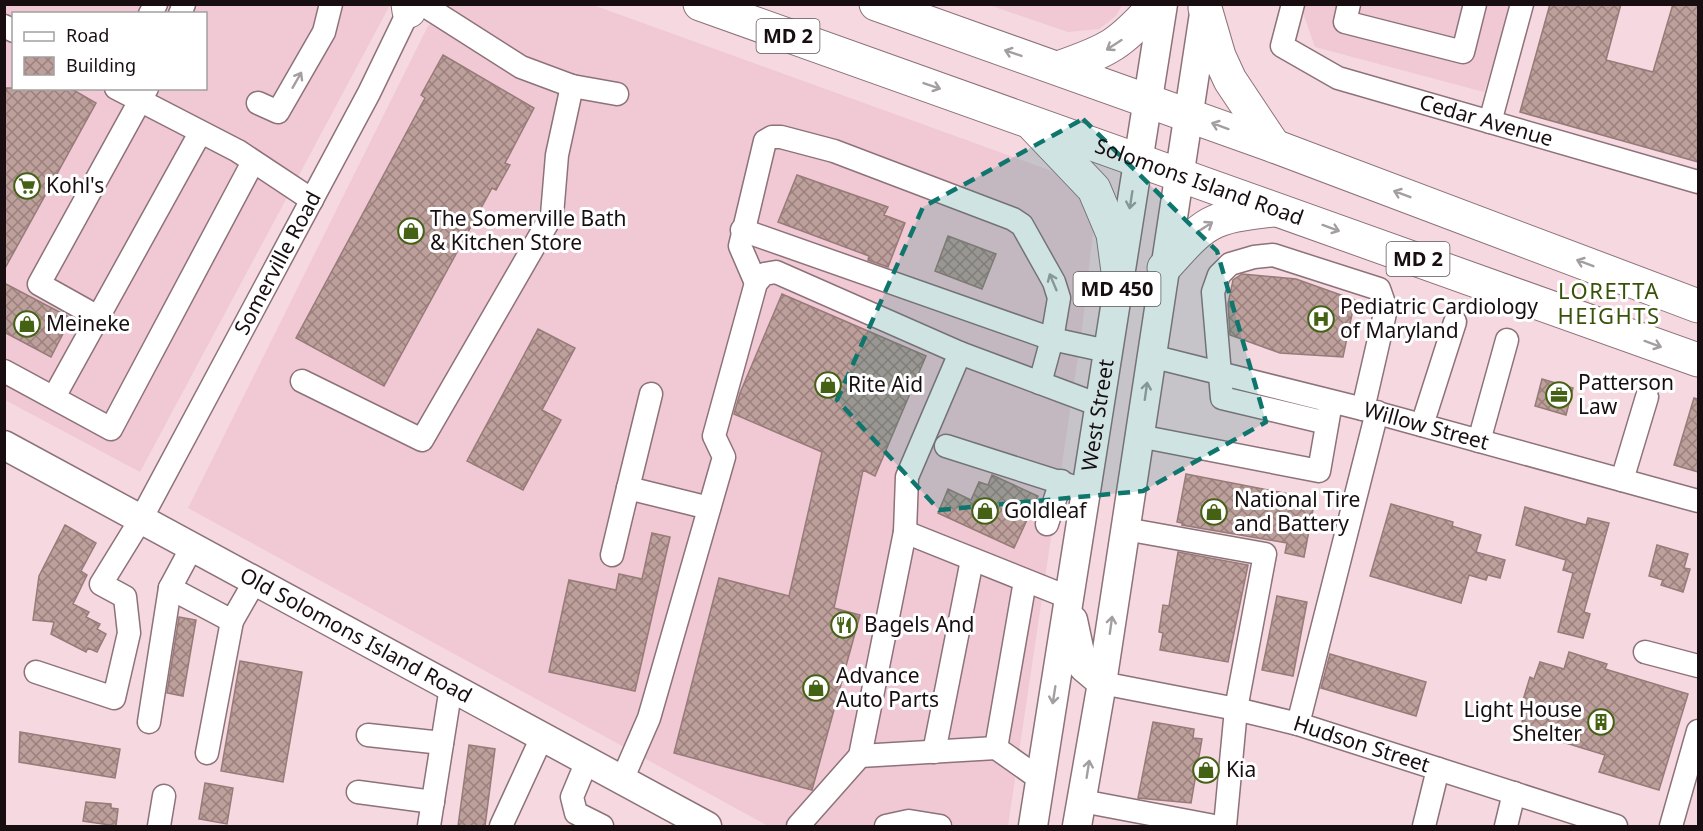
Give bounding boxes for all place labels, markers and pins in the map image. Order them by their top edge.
supermarket icon: Kohl's [12,171,42,201]
place label: Kohl's [46,171,104,199]
place label: The Somerville Bath & Kitchen Store [430,204,627,256]
shop icon: The Somerville Bath & Kitchen Store [396,216,426,246]
place label: Pediatric Cardiology of Maryland [1340,292,1538,344]
hospital icon: Pediatric Cardiology of Maryland [1306,304,1336,334]
shop icon: Meineke [12,309,42,339]
place label: Meineke [46,309,130,337]
place label: Patterson Law [1578,368,1674,420]
shop icon: Rite Aid [813,370,843,400]
place label: Rite Aid [848,370,923,398]
office icon: Patterson Law [1544,380,1574,410]
place label: National Tire and Battery [1234,485,1360,537]
shop icon: Goldleaf [970,496,1000,526]
place label: Goldleaf [1004,496,1088,524]
shop icon: National Tire and Battery [1199,497,1229,527]
restaurant icon: Bagels And [829,610,859,640]
place label: Bagels And [864,610,974,638]
place label: Advance Auto Parts [836,661,939,713]
shop icon: Advance Auto Parts [801,673,831,703]
place label: Light House Shelter [1463,695,1582,747]
building icon: Light House Shelter [1586,707,1616,737]
shop icon: Kia [1191,755,1221,785]
place label: Kia [1226,755,1256,783]

